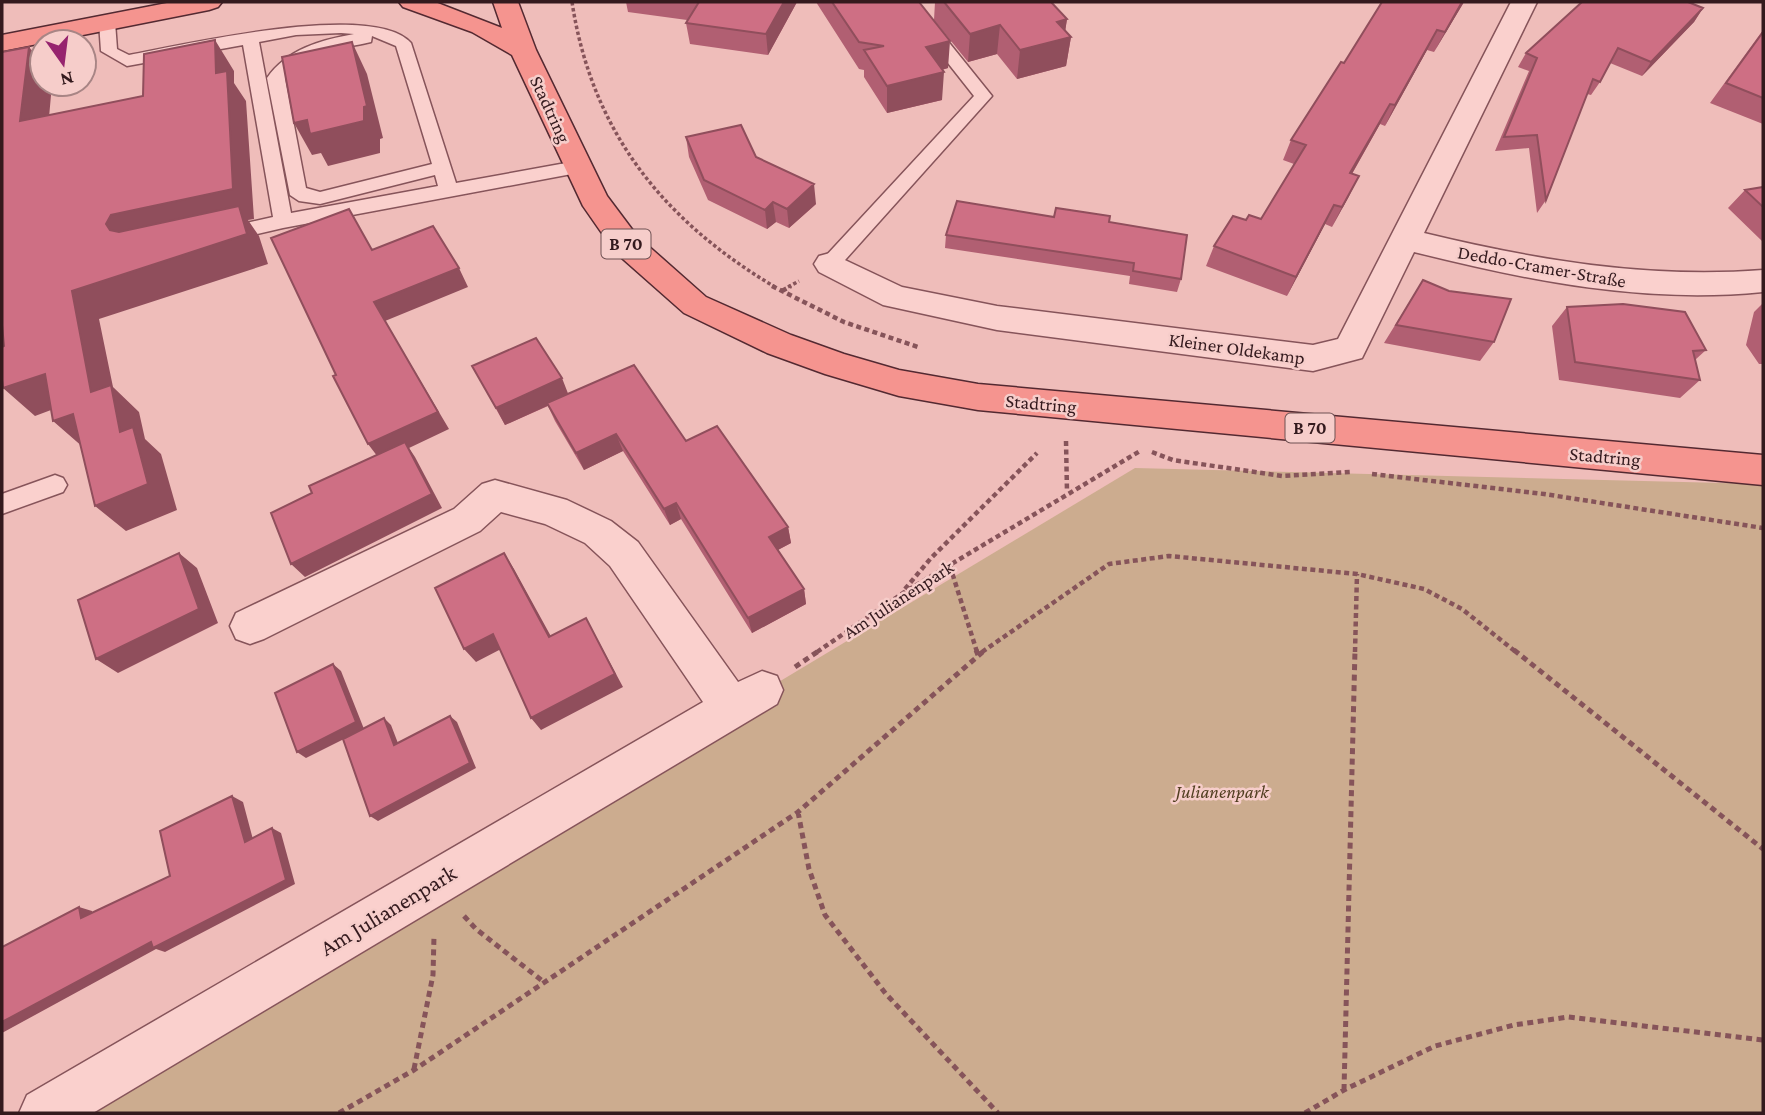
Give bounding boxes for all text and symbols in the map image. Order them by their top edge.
north arrow [28,28,98,98]
text: N [58,67,76,91]
street label: Stadtring [526,72,575,146]
road number: B 70 [602,230,650,258]
street label: Deddo-Cramer-Straße [1456,241,1628,292]
street label: Kleiner Oldekamp [1168,329,1306,368]
street label: Stadtring [1005,390,1077,417]
road number: B 70 [1286,414,1334,442]
street label: Stadtring [1569,443,1641,470]
street label: Am Julianenpark [839,555,958,643]
park label: Julianenpark [1172,781,1269,802]
street label: Am Julianenpark [315,859,461,961]

